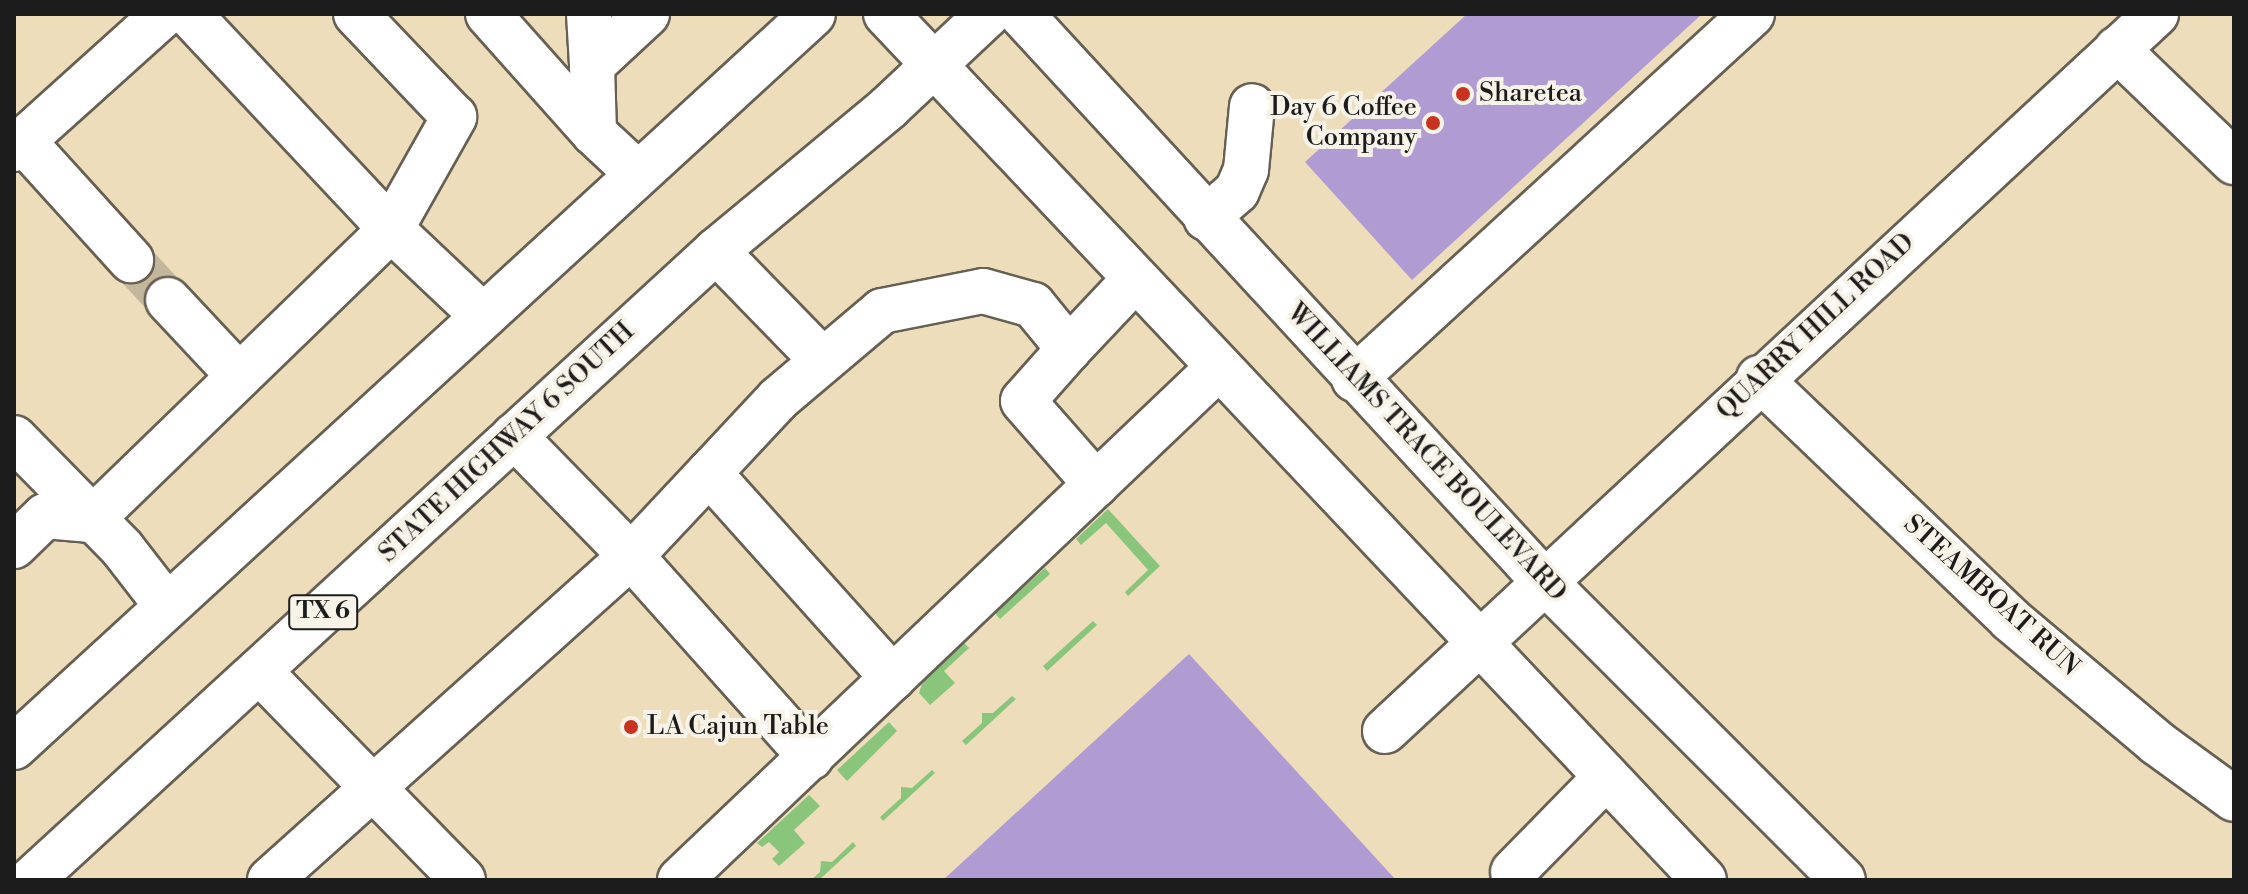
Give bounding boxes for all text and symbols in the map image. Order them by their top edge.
place label: Sharetea [1479,78,1582,110]
marker: Sharetea [1454,85,1472,103]
place label: Day 6 Coffee Company [1270,92,1417,154]
marker: Day 6 Coffee Company [1424,114,1442,132]
street label: QUARRY HILL ROAD [1711,227,1921,427]
street label: WILLIAMS TRACE BOULEVARD [1280,298,1572,608]
street label: STATE HIGHWAY 6 SOUTH [373,317,641,569]
street label: STEAMBOAT RUN [1897,509,2085,683]
road number: TX 6 [287,592,359,632]
place label: LA Cajun Table [647,711,829,743]
marker: LA Cajun Table [622,718,640,736]

